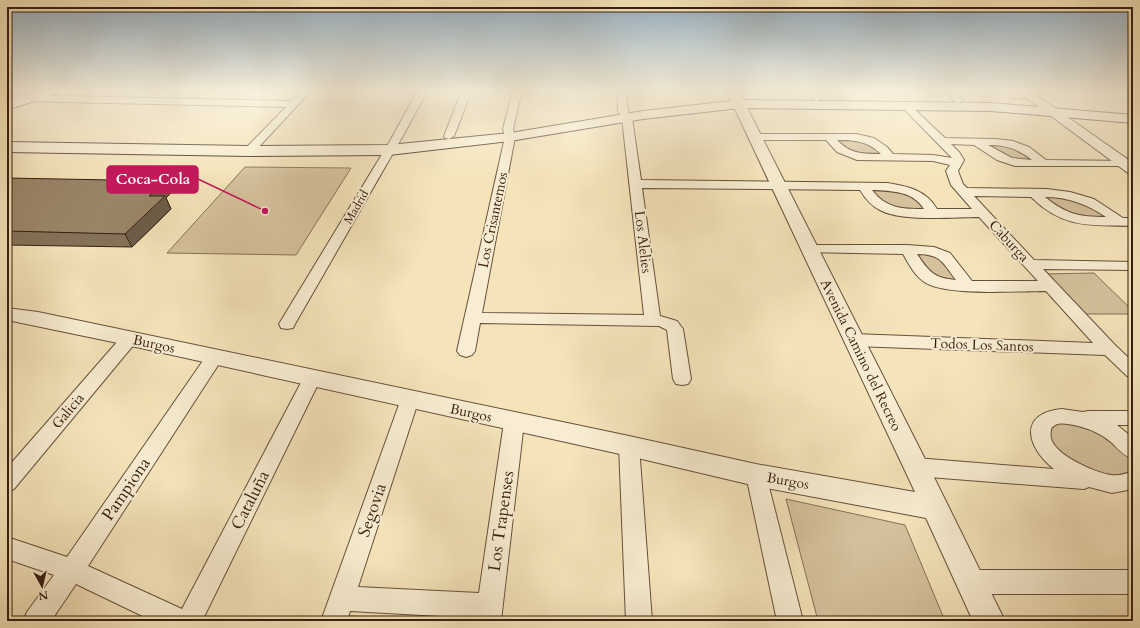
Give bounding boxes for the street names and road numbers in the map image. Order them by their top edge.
street label: Los Crisantemos [474,170,513,270]
street label: Madrid [340,186,372,227]
street label: Los Alelies [630,210,656,275]
street label: Caburga [985,216,1033,266]
street label: Avenida Camino del Recreo [816,276,906,435]
street label: Burgos [131,330,177,358]
street label: Todos Los Santos [930,334,1034,356]
street label: Galicia [48,389,88,433]
street label: Burgos [448,399,494,427]
street label: Pampiona [96,452,156,525]
street label: Cataluña [225,466,275,534]
street label: Burgos [765,468,811,494]
street label: Los Trapenses [483,469,519,573]
street label: Segovia [352,479,392,540]

